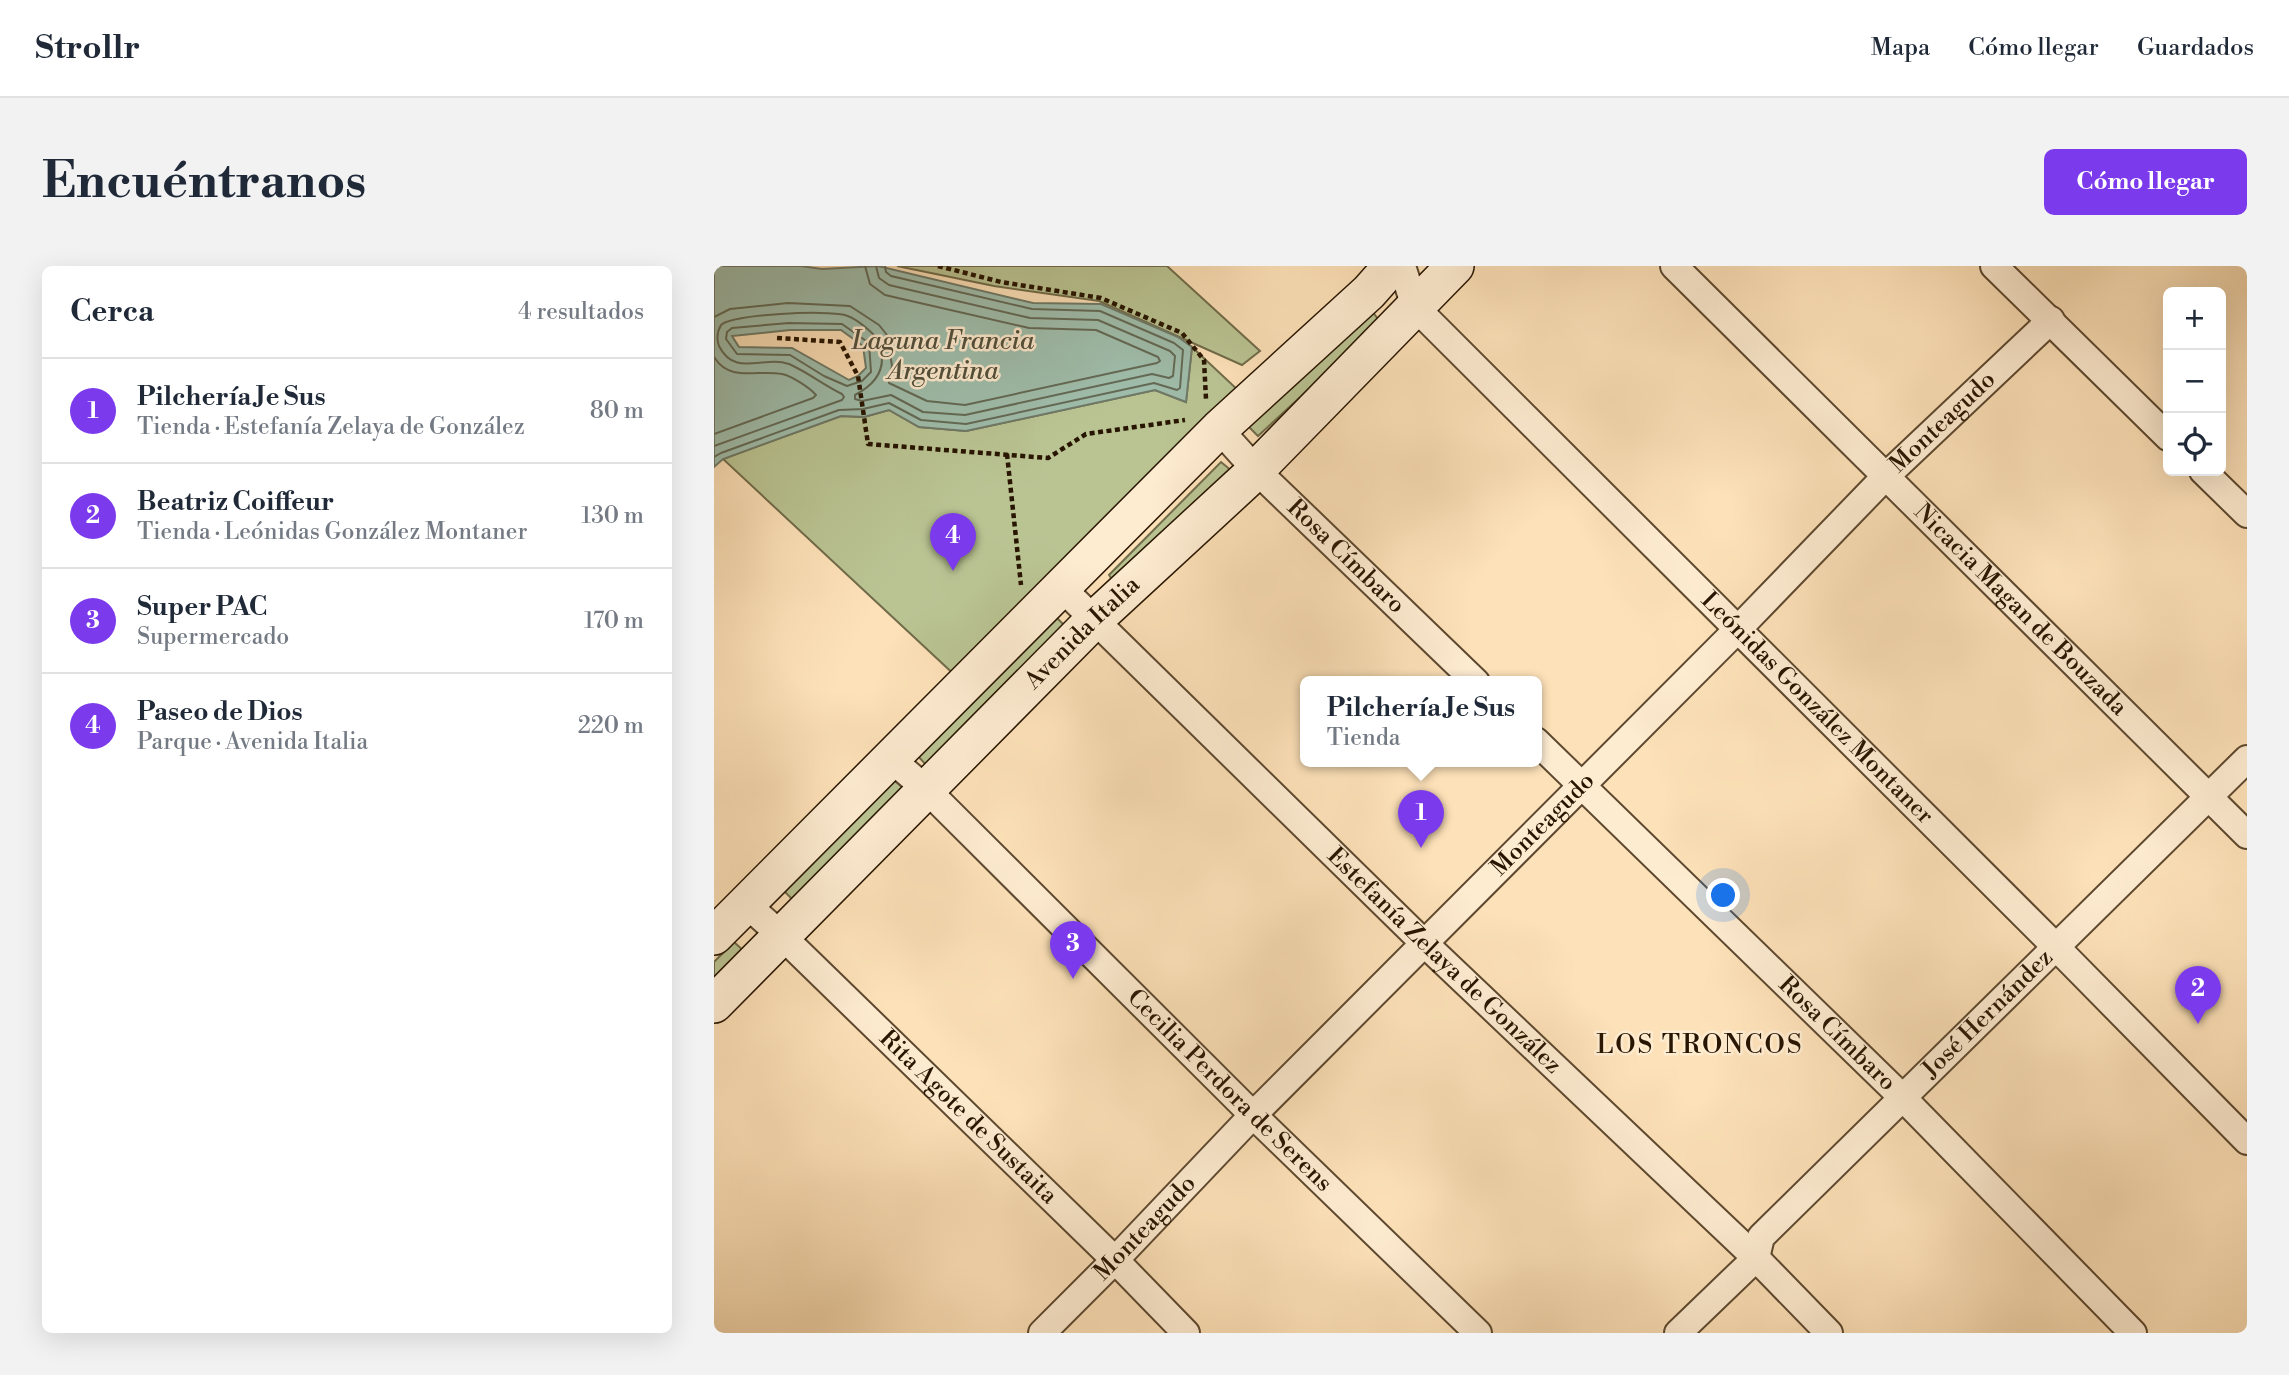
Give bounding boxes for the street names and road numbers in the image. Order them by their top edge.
street label: Monteagudo [1883,365,2002,480]
street label: Rosa Címbaro [1281,493,1411,620]
street label: Nicacia Magan de Bouzada [1907,497,2134,723]
street label: Avenida Italia [1018,569,1147,697]
street label: Leónidas González Montaner [1694,586,1940,831]
street label: Monteagudo [1485,766,1601,883]
street label: Estefanía Zelaya de González [1321,841,1568,1081]
street label: José Hernández [1915,943,2060,1085]
street label: Rosa Címbaro [1772,970,1902,1098]
street label: Cecilia Perdora de Serens [1121,983,1338,1198]
street label: Rita Agote de Sustaita [873,1024,1064,1211]
street label: Monteagudo [1088,1169,1203,1287]

